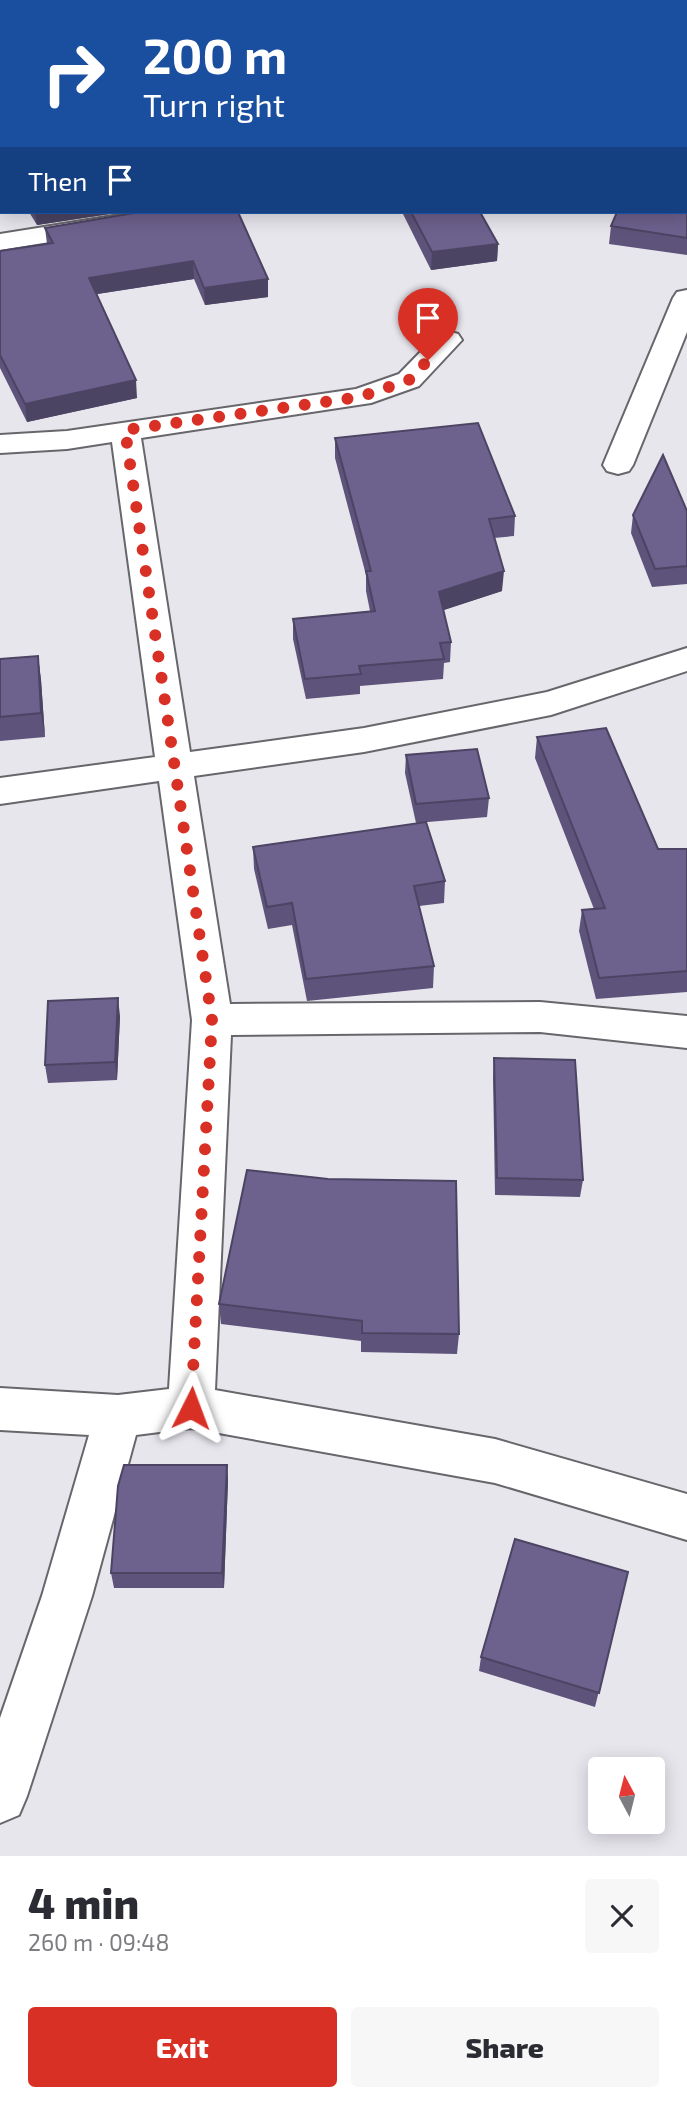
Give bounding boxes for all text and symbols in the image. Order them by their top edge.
text: 200 m [143,25,287,84]
icon: right [28,28,119,119]
text: Turn right [143,85,285,123]
icon: arrive [101,161,139,199]
text: Then [28,165,87,196]
pin [398,288,458,360]
icon: arrive [409,299,447,337]
position arrow [154,1371,228,1445]
north arrow [588,1757,665,1834]
map controls [588,1757,665,1834]
text: 4 min [28,1877,139,1927]
button: close [585,1879,659,1953]
text: 260 m · 09:48 [28,1928,169,1956]
button: Exit [28,2007,337,2087]
button: Share [351,2007,659,2087]

